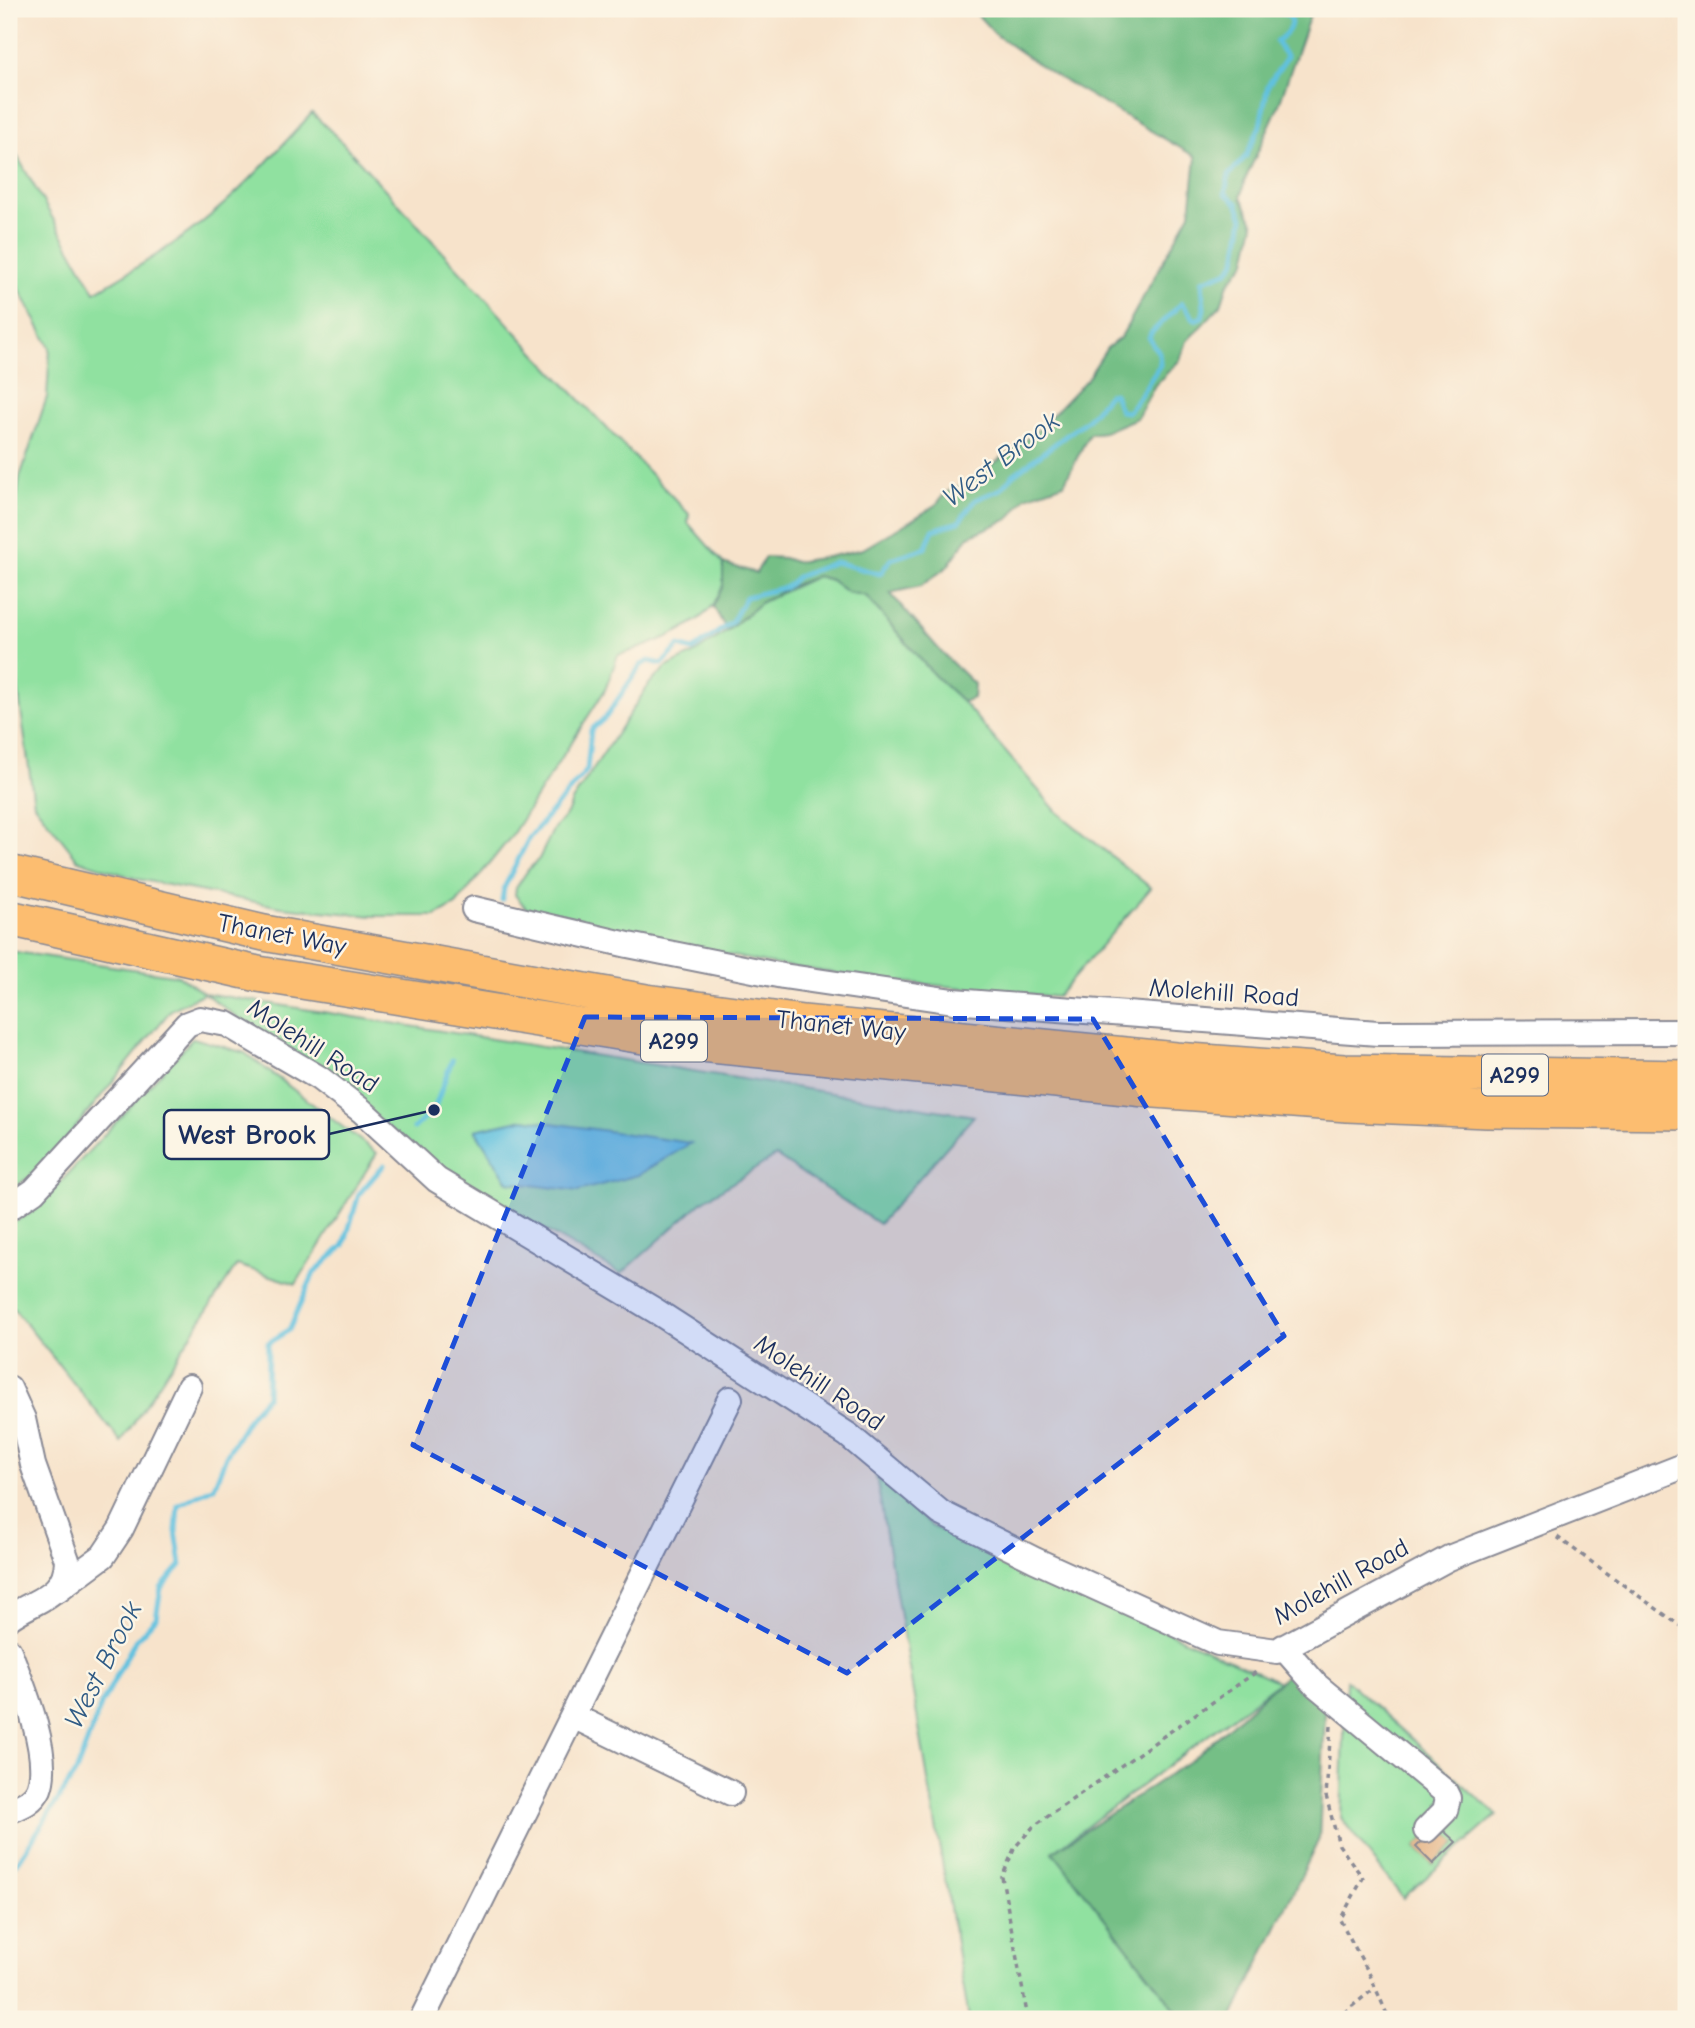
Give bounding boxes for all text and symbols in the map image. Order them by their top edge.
water label: West Brook [936,404,1066,513]
street label: Thanet Way [215,908,349,962]
street label: Molehill Road [1148,973,1300,1013]
street label: Molehill Road [242,992,384,1100]
street label: Thanet Way [775,1004,908,1048]
road number: A299 [641,1021,707,1062]
road number: A299 [1482,1055,1548,1096]
callout: West Brook [164,1110,329,1159]
text: West Brook [178,1119,316,1151]
street label: Molehill Road [748,1329,890,1437]
street label: Molehill Road [1268,1532,1414,1632]
water label: West Brook [57,1596,149,1734]

